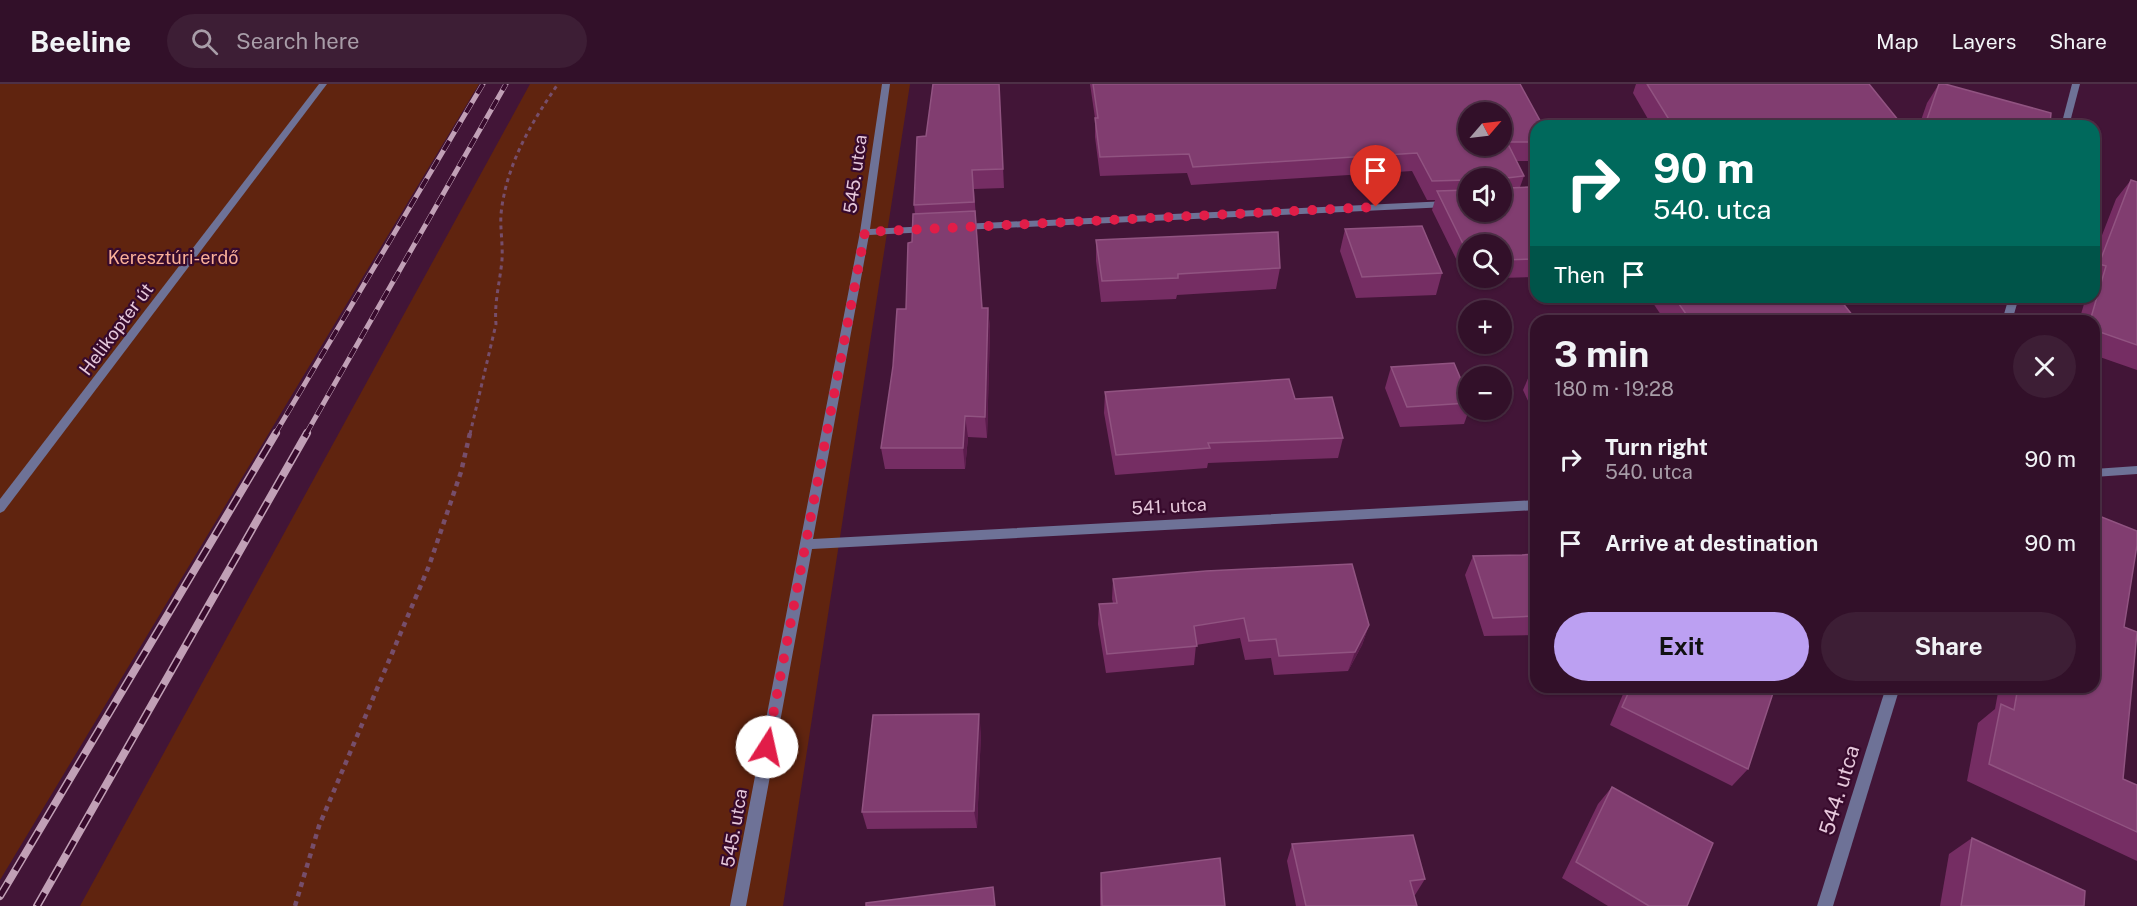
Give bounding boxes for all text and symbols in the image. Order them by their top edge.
search box [167,14,587,68]
text: Beeline [30,25,131,58]
icon: search [188,25,221,58]
text: Search here [236,28,360,54]
text: Map [1876,29,1919,54]
text: Layers [1952,29,2016,54]
text: Share [2049,29,2107,54]
north arrow [1458,102,1512,156]
map controls [1458,102,1512,420]
street label: 545. utca [839,133,871,215]
text: 90 m [1653,143,1755,192]
icon: right [1554,144,1632,222]
pin [1350,145,1401,207]
icon: arrive [1359,154,1392,187]
button: sound [1458,168,1512,222]
text: 540. utca [1653,193,1772,225]
button: search [1458,234,1512,288]
park label: Keresztúri-erdő [108,247,238,268]
icon: arrive [1617,258,1650,291]
text: Then [1554,262,1605,288]
street label: Helikopter út [75,279,157,379]
button: + [1458,300,1512,354]
text: 3 min [1554,333,1649,375]
button: close [2013,335,2076,398]
button: − [1458,366,1512,420]
text: 180 m · 19:28 [1554,377,1674,401]
text: Turn right [1605,434,1708,460]
icon: right [1554,443,1587,476]
text: 90 m [2025,446,2076,472]
text: 540. utca [1605,460,1693,484]
street label: 541. utca [1131,494,1207,518]
icon: arrive [1554,527,1587,560]
text: Arrive at destination [1605,530,1818,556]
text: 90 m [2025,530,2076,556]
button: Exit [1554,612,1809,681]
button: Share [1821,612,2076,681]
position arrow [735,715,799,779]
street label: 544. utca [1814,742,1864,838]
street label: 545. utca [717,787,751,869]

